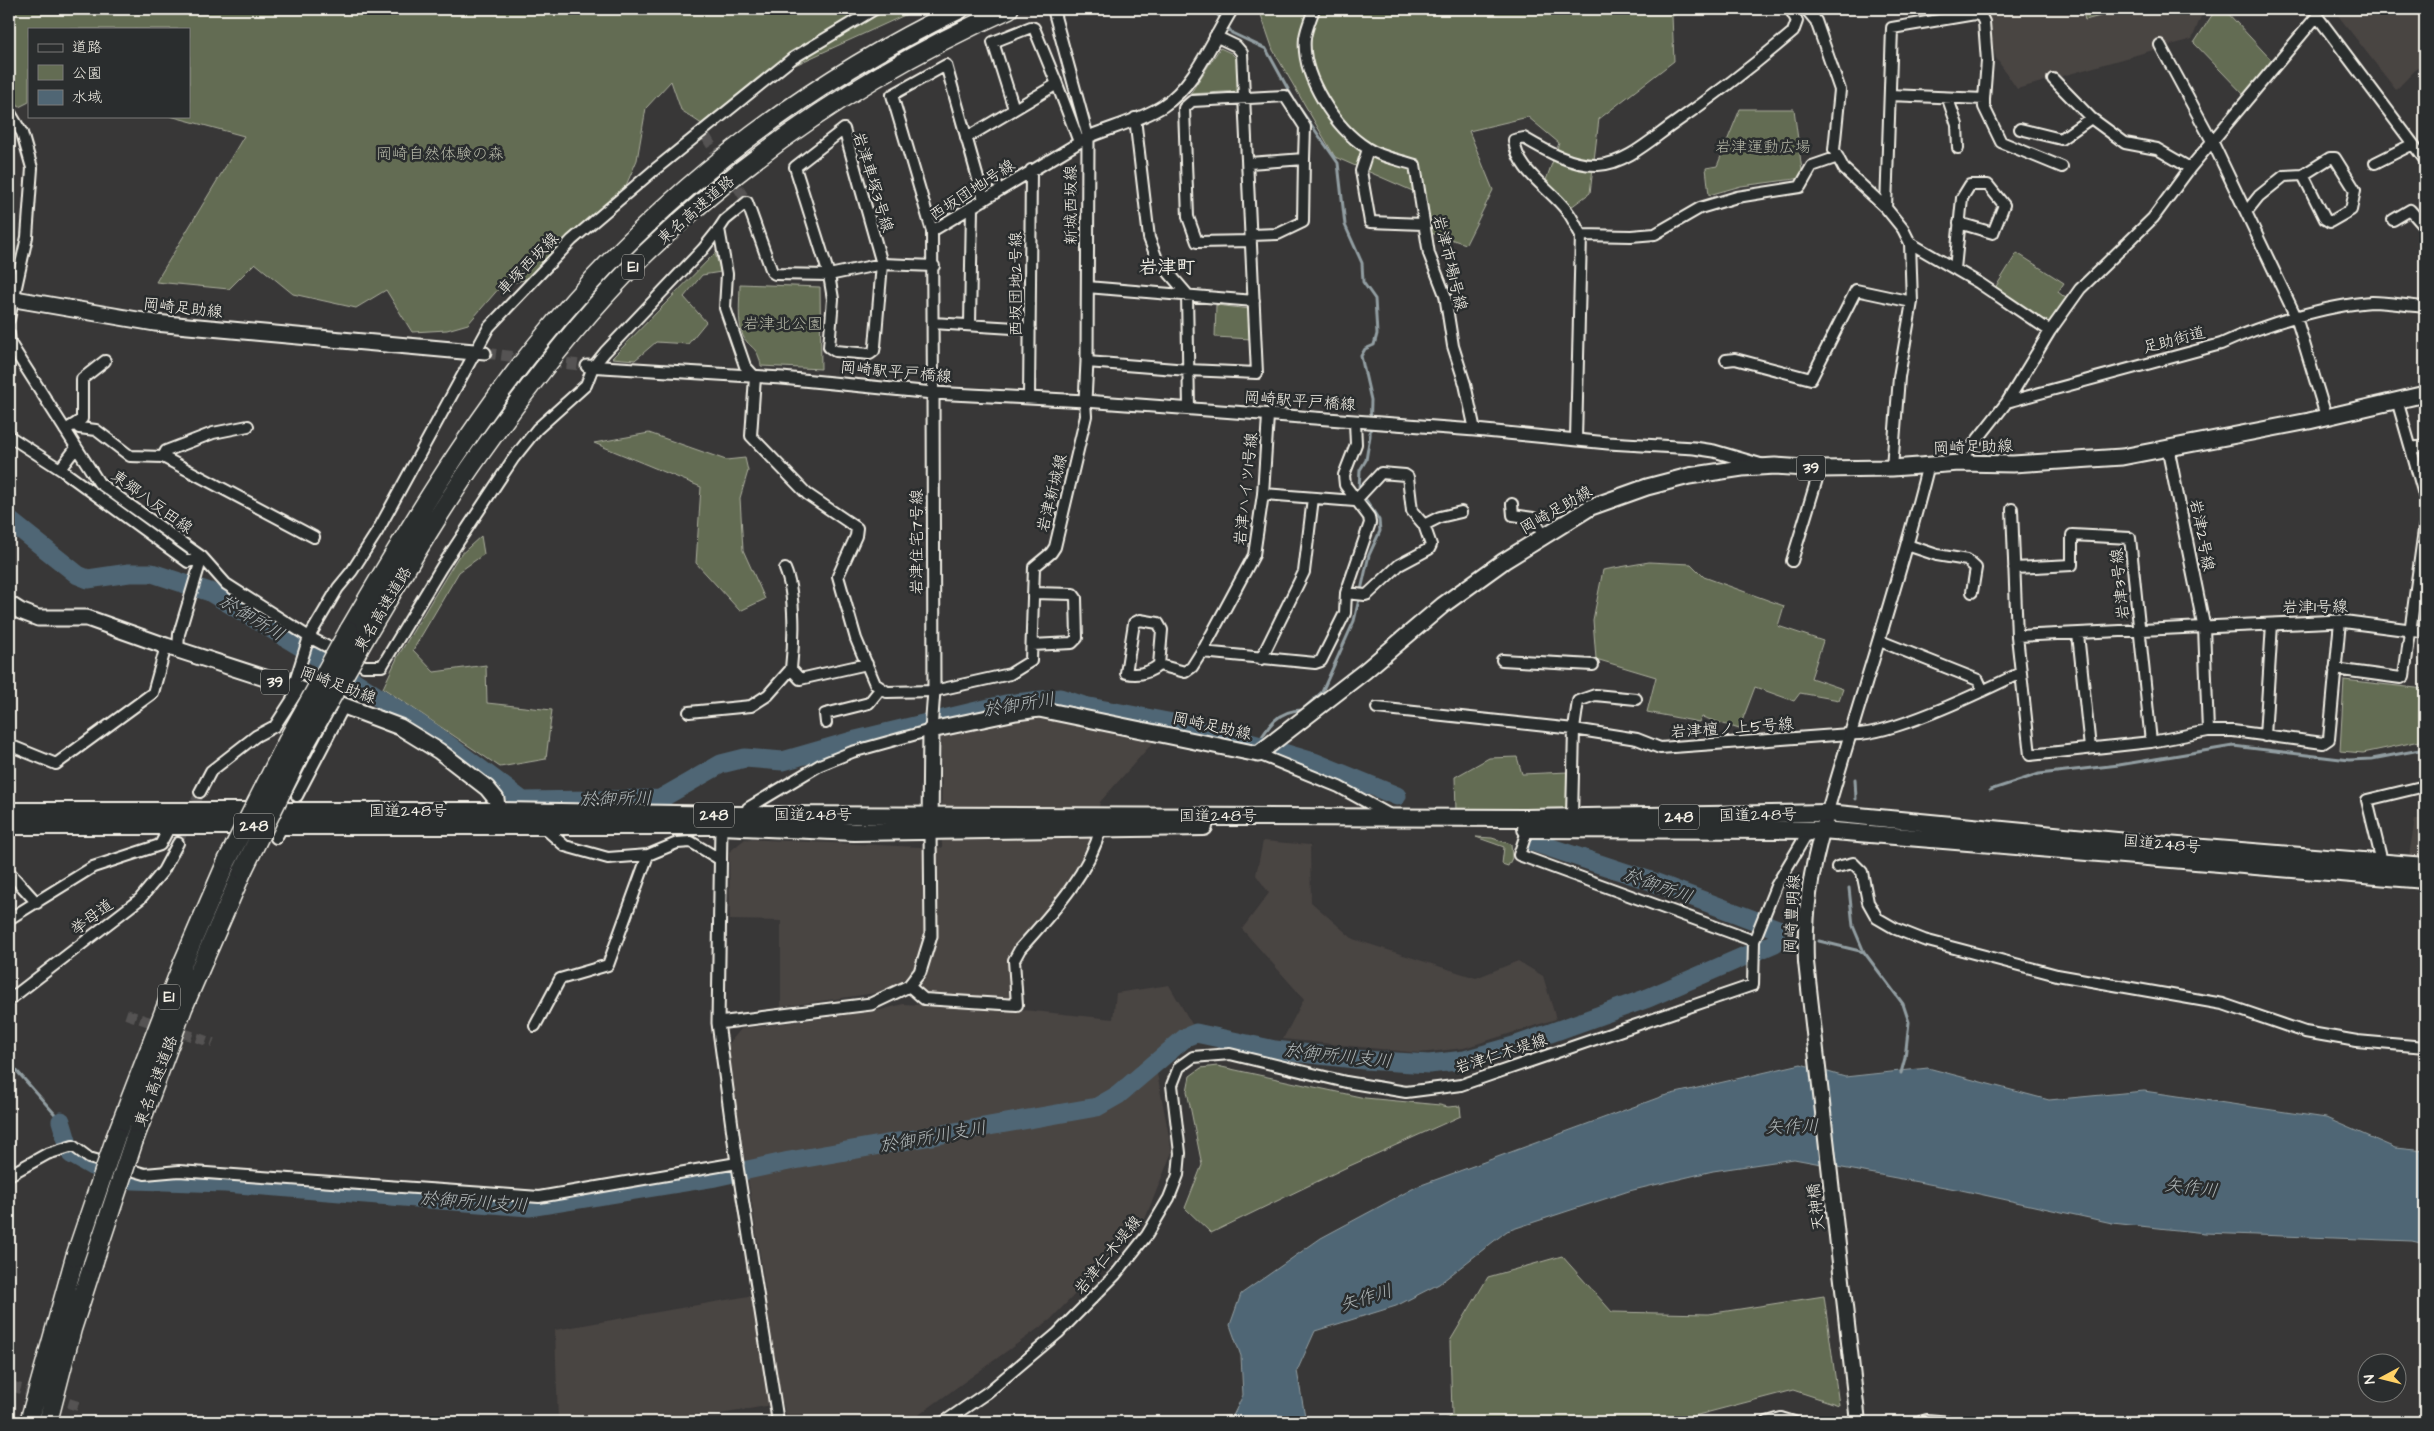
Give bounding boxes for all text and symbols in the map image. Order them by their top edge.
legend [28,28,190,118]
text: 道路 [72,37,102,58]
text: 公園 [72,63,102,84]
text: 水域 [72,87,102,108]
street label: 岩津車塚3号線 [847,129,899,235]
park label: 岩津運動広場 [1715,136,1811,158]
park label: 岡崎自然体験の森 [376,143,504,165]
street label: 西坂団地1号線 [925,154,1019,226]
street label: 新城西坂線 [1060,165,1082,245]
street label: 東名高速道路 [653,170,739,250]
street label: 岩津市場1号線 [1427,213,1473,313]
street label: 車塚西坂線 [492,228,564,300]
street label: 西坂団地2号線 [1005,231,1027,337]
road number: E1 [622,254,644,280]
district label: 岩津町 [1138,254,1196,281]
street label: 岡崎足助線 [142,293,224,323]
park label: 岩津北公園 [743,313,823,335]
street label: 足助街道 [2140,321,2208,359]
street label: 岡崎駅平戸橋線 [839,356,953,388]
street label: 岡崎駅平戸橋線 [1243,386,1357,416]
street label: 岩津ハイツ1号線 [1229,431,1263,547]
street label: 岡崎足助線 [1933,435,2013,459]
street label: 岩津新城線 [1032,452,1072,534]
road number: 39 [1797,456,1825,480]
street label: 東郷八反田線 [107,465,197,539]
street label: 岡崎足助線 [1516,480,1596,540]
street label: 岩津住宅7号線 [906,489,928,595]
street label: 岩津2号線 [2184,497,2220,573]
street label: 岩津3号線 [2105,547,2135,621]
street label: 東名高速道路 [349,562,417,656]
water label: 於御所川 [215,589,289,647]
street label: 岩津1号線 [2282,595,2348,619]
street label: 岡崎足助線 [297,661,379,709]
road number: 39 [261,670,289,694]
water label: 於御所川 [981,687,1057,723]
street label: 岡崎足助線 [1171,707,1253,745]
street label: 岩津檀ノ上5号線 [1670,713,1794,743]
water label: 於御所川 [580,786,652,812]
street label: 国道248号 [369,800,447,822]
road number: 248 [694,802,734,828]
street label: 国道248号 [1719,803,1797,827]
street label: 国道248号 [774,804,852,826]
road number: 248 [1659,804,1699,830]
street label: 国道248号 [1179,805,1257,827]
road number: 248 [234,814,274,838]
street label: 国道248号 [2122,830,2202,858]
water label: 於御所川 [1620,862,1696,910]
street label: 岡崎豊明線 [1779,873,1805,955]
street label: 挙母道 [66,894,118,940]
road number: E1 [158,984,180,1010]
street label: 岩津仁木堤線 [1452,1029,1550,1079]
street label: 東名高速道路 [129,1032,183,1130]
water label: 於御所川支川 [1283,1038,1393,1074]
water label: 矢作川 [1765,1114,1819,1140]
water label: 於御所川支川 [878,1115,988,1159]
water label: 矢作川 [2163,1172,2219,1204]
street label: 天神橋 [1802,1182,1830,1232]
water label: 於御所川支川 [419,1186,529,1218]
street label: 岩津仁木堤線 [1069,1211,1147,1299]
water label: 矢作川 [1337,1278,1395,1318]
north arrow [2356,1354,2406,1404]
text: N [2360,1374,2381,1385]

